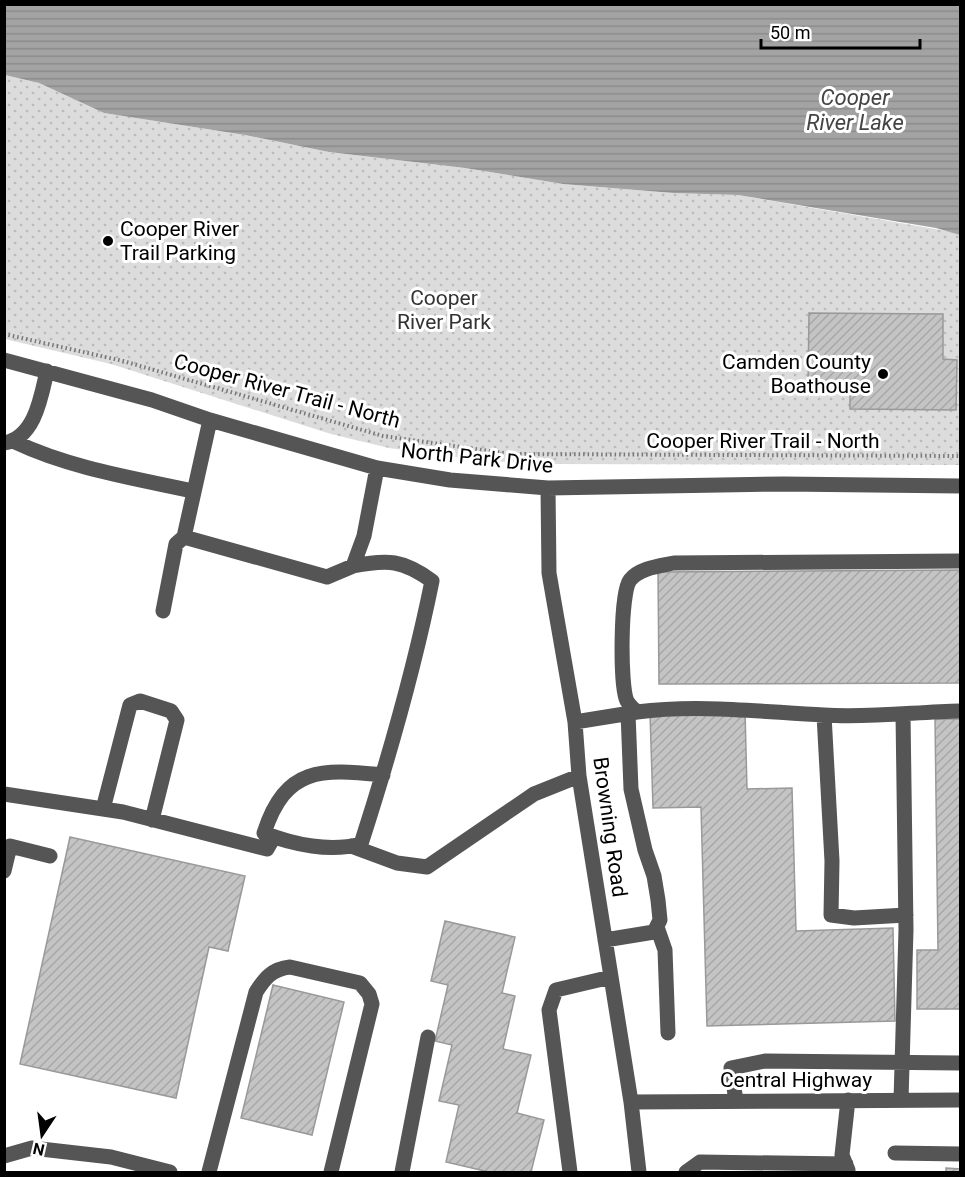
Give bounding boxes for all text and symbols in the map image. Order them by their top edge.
scale bar [761,12,920,50]
text: 50 m [770,22,810,43]
water label: Cooper River Lake [806,85,904,135]
place label: Cooper River Trail Parking [120,217,239,265]
marker: Cooper River Trail Parking [101,234,115,248]
park label: Cooper River Park [397,286,491,334]
street label: Cooper River Trail - North [171,349,403,433]
place label: Camden County Boathouse [722,350,871,398]
marker: Camden County Boathouse [876,367,890,381]
street label: Cooper River Trail - North [646,429,880,453]
street label: North Park Drive [400,438,554,478]
street label: Browning Road [588,755,632,899]
street label: Central Highway [720,1068,872,1092]
north arrow [12,1105,72,1165]
text: N [31,1139,46,1160]

